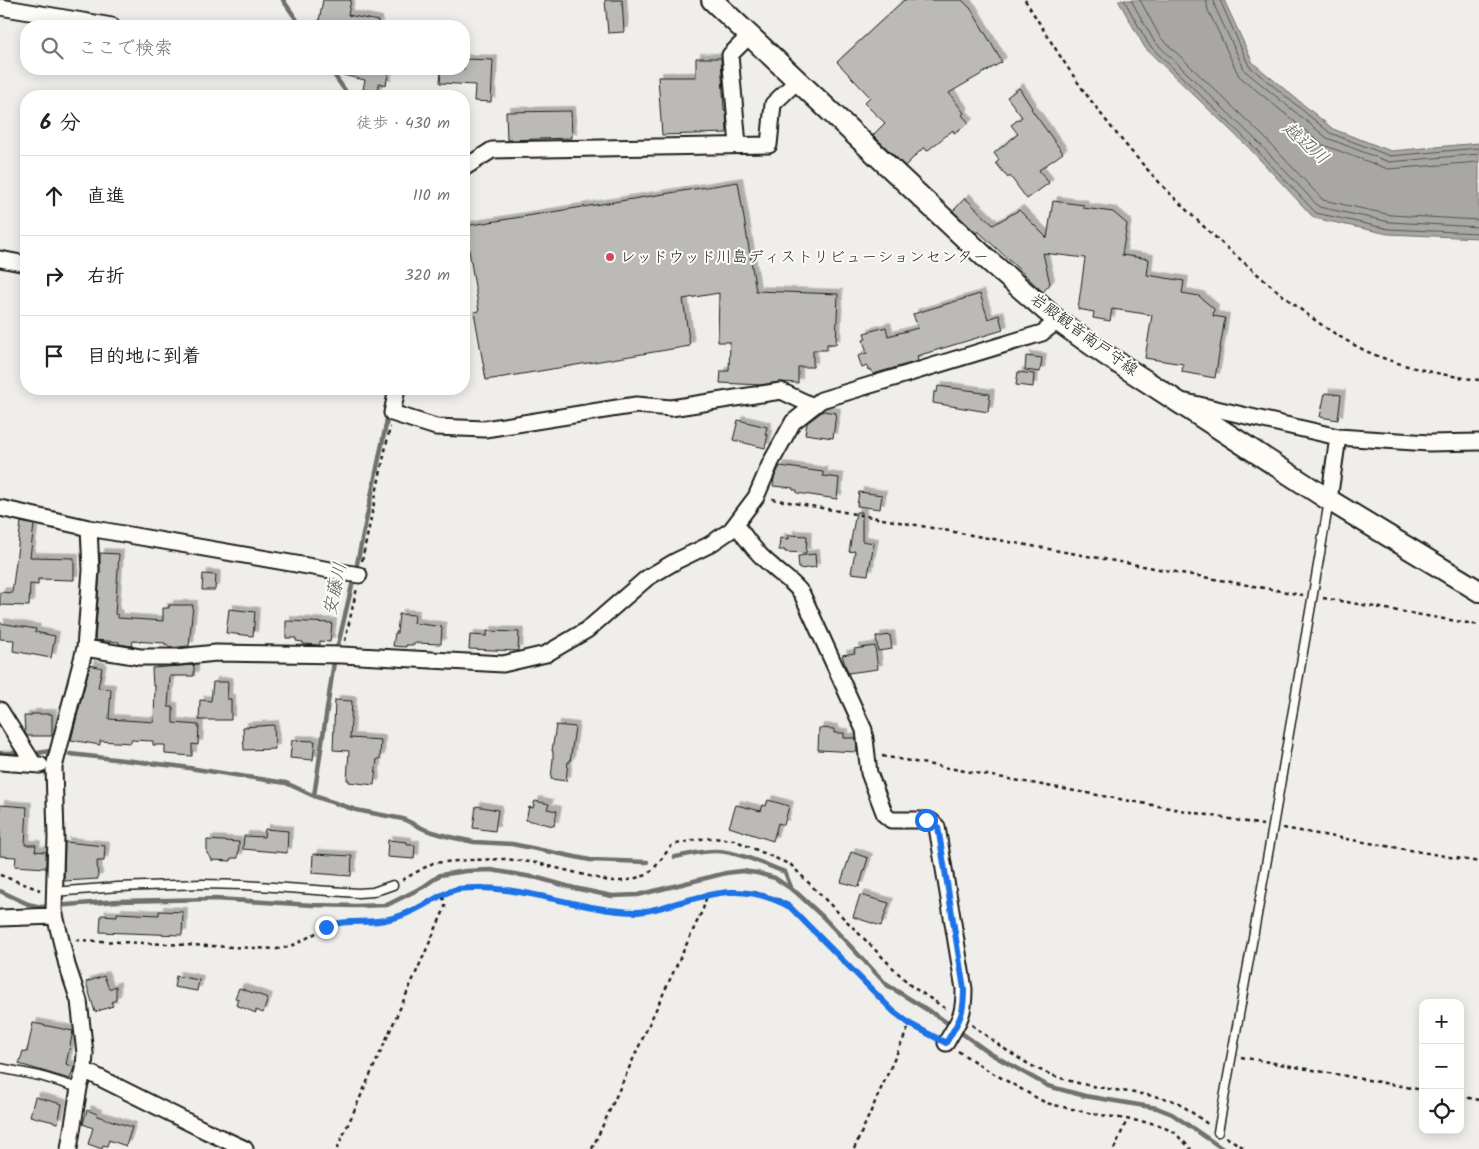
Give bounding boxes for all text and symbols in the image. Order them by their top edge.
search box [20,20,470,75]
icon: search [38,34,66,62]
text: ここで検索 [78,34,173,64]
text: 6 分 [40,107,80,140]
text: 徒歩 · 430 m [356,111,450,136]
water label: 越辺川 [1274,115,1335,173]
icon: ahead [40,182,68,210]
text: 直進 [87,182,125,212]
text: 110 m [413,183,450,208]
place label: レッドウッド川島ディストリビューションセンター [620,245,989,270]
marker: レッドウッド川島ディストリビューションセンター [604,251,616,263]
icon: right [40,262,68,290]
text: 右折 [87,262,125,292]
text: 320 m [404,263,450,288]
street label: 岩殿観音南戸守線 [1025,287,1143,383]
icon: arrive [40,342,68,370]
text: 目的地に到着 [87,342,201,372]
water label: 安藤川 [316,560,356,618]
route start [915,809,938,832]
route end [315,916,338,939]
map controls [1419,999,1464,1134]
button: + [1419,999,1464,1044]
button: − [1419,1044,1464,1089]
button: locate [1419,1089,1464,1134]

